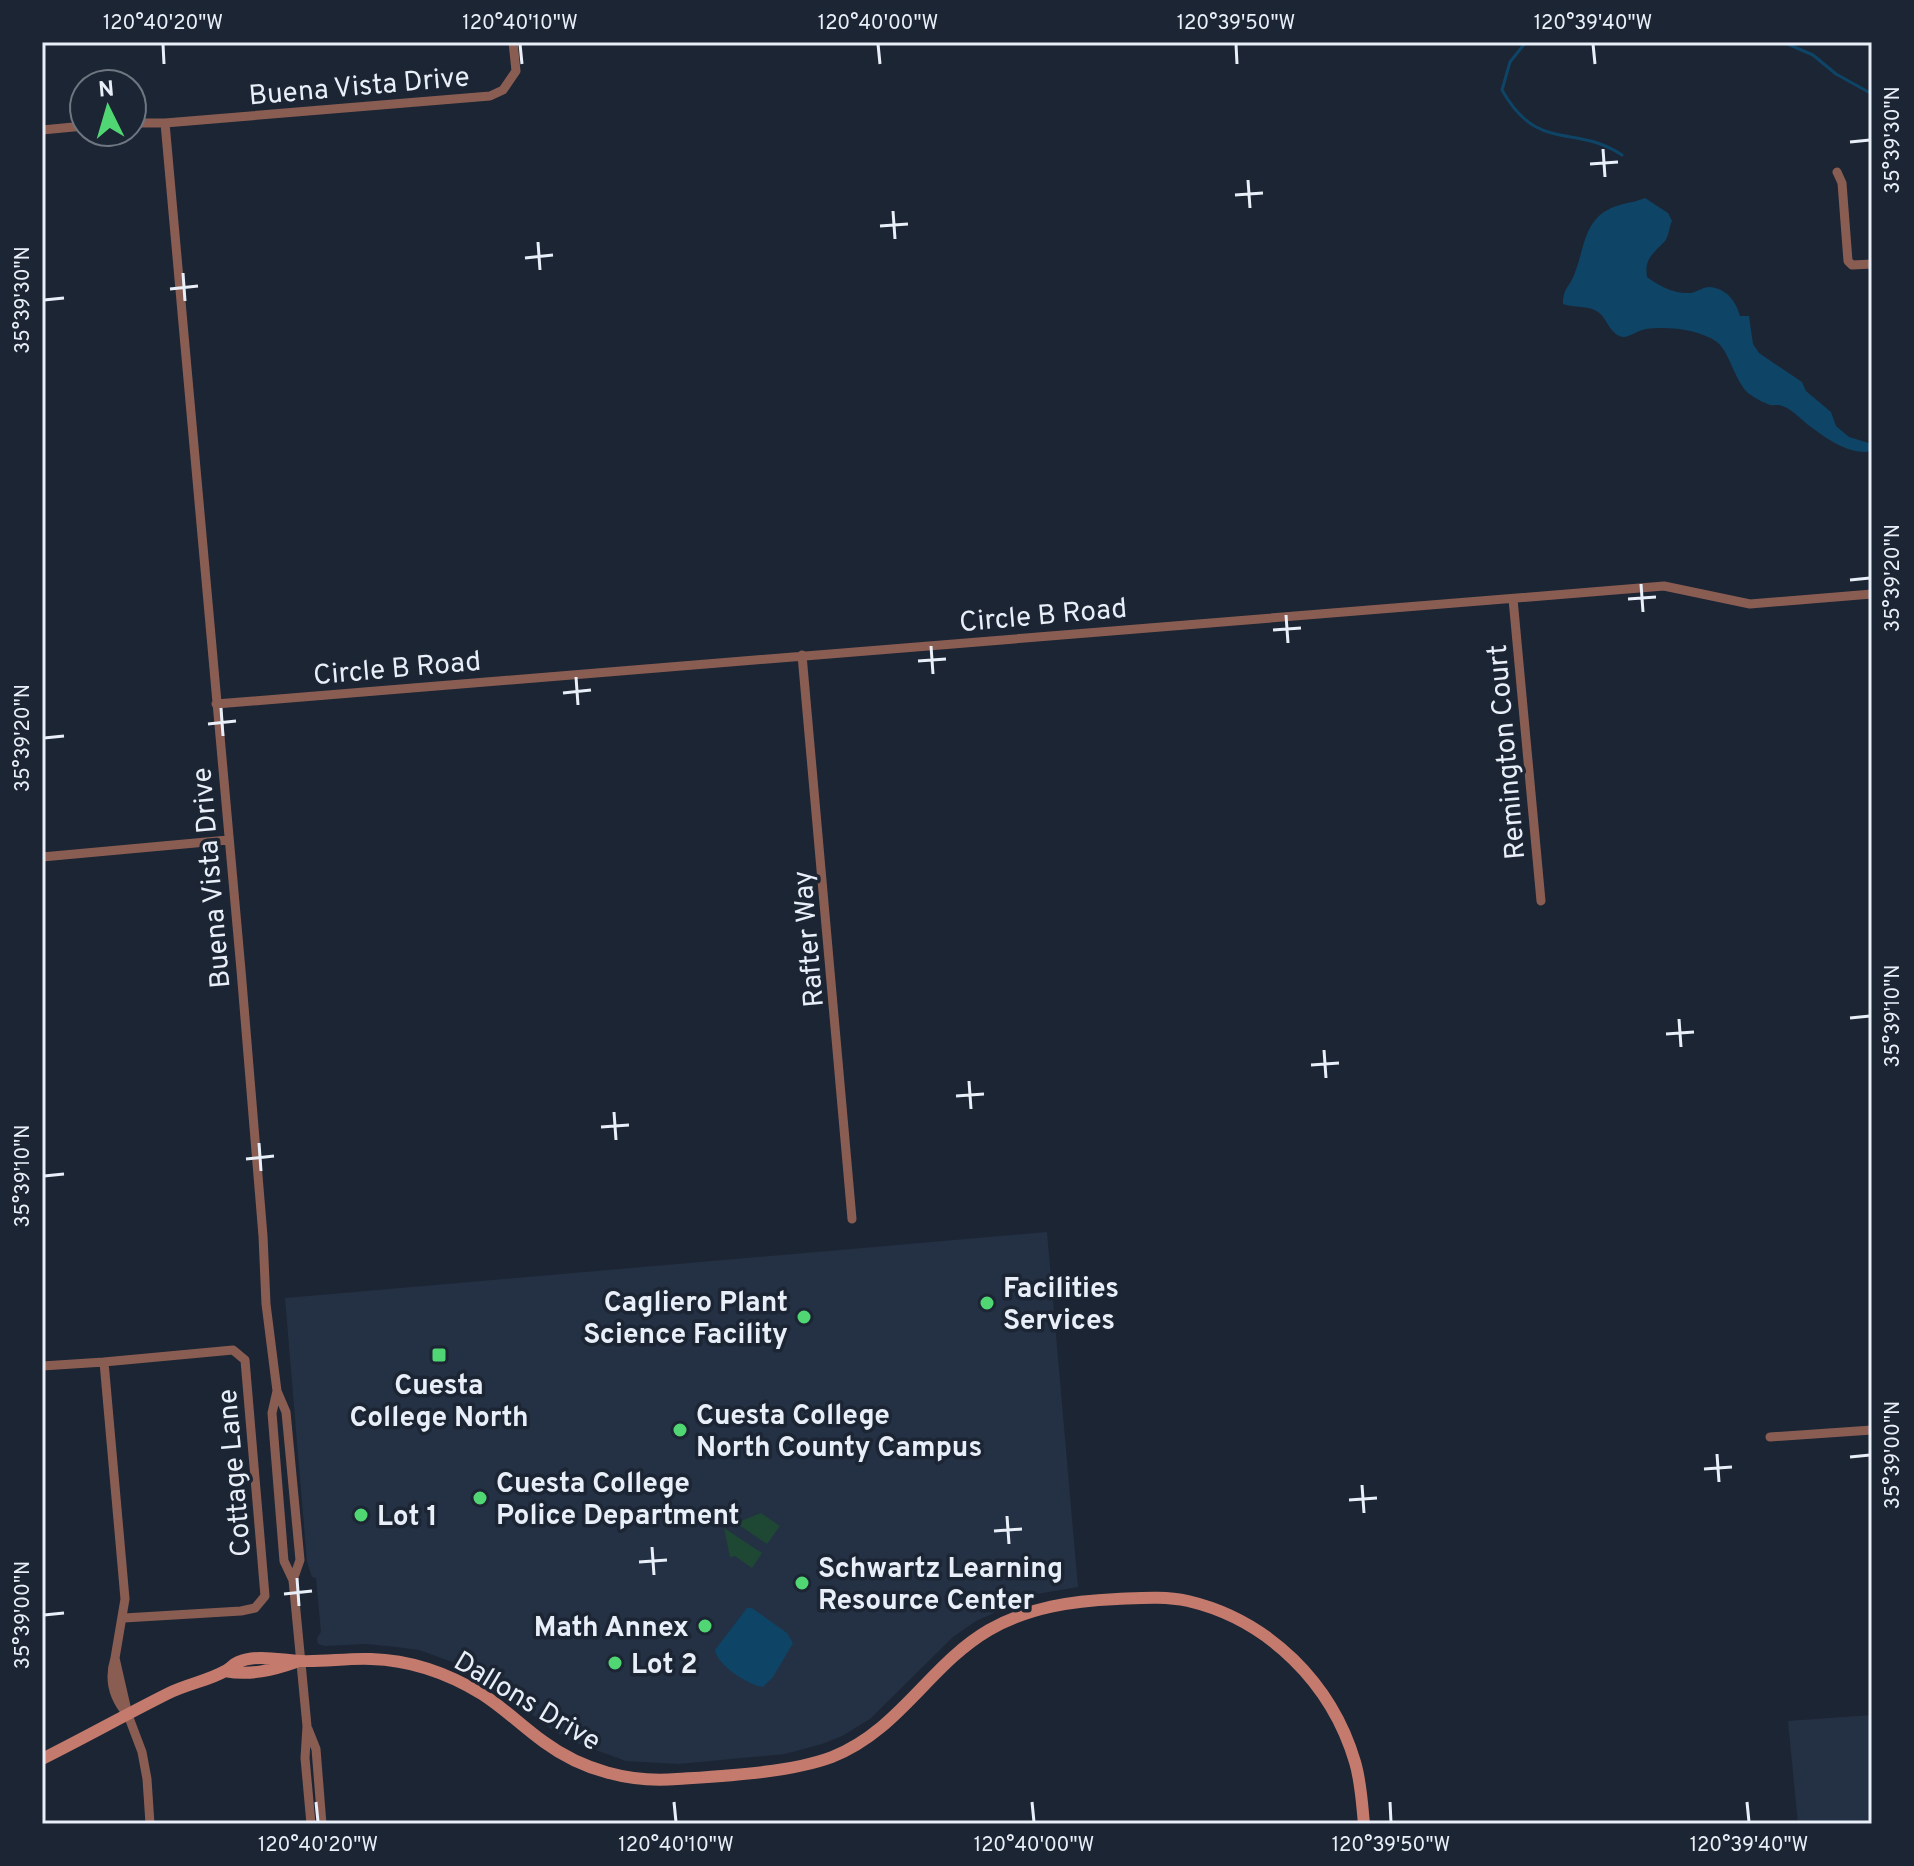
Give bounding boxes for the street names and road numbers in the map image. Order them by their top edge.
street label: Buena Vista Drive [247,60,471,116]
street label: Circle B Road [958,592,1129,642]
street label: Remington Court [1481,643,1535,861]
street label: Circle B Road [312,645,483,695]
street label: Buena Vista Drive [185,766,241,990]
street label: Rafter Way [786,869,834,1009]
street label: Cottage Lane [211,1387,261,1558]
street label: Dallons Drive [446,1645,607,1761]

